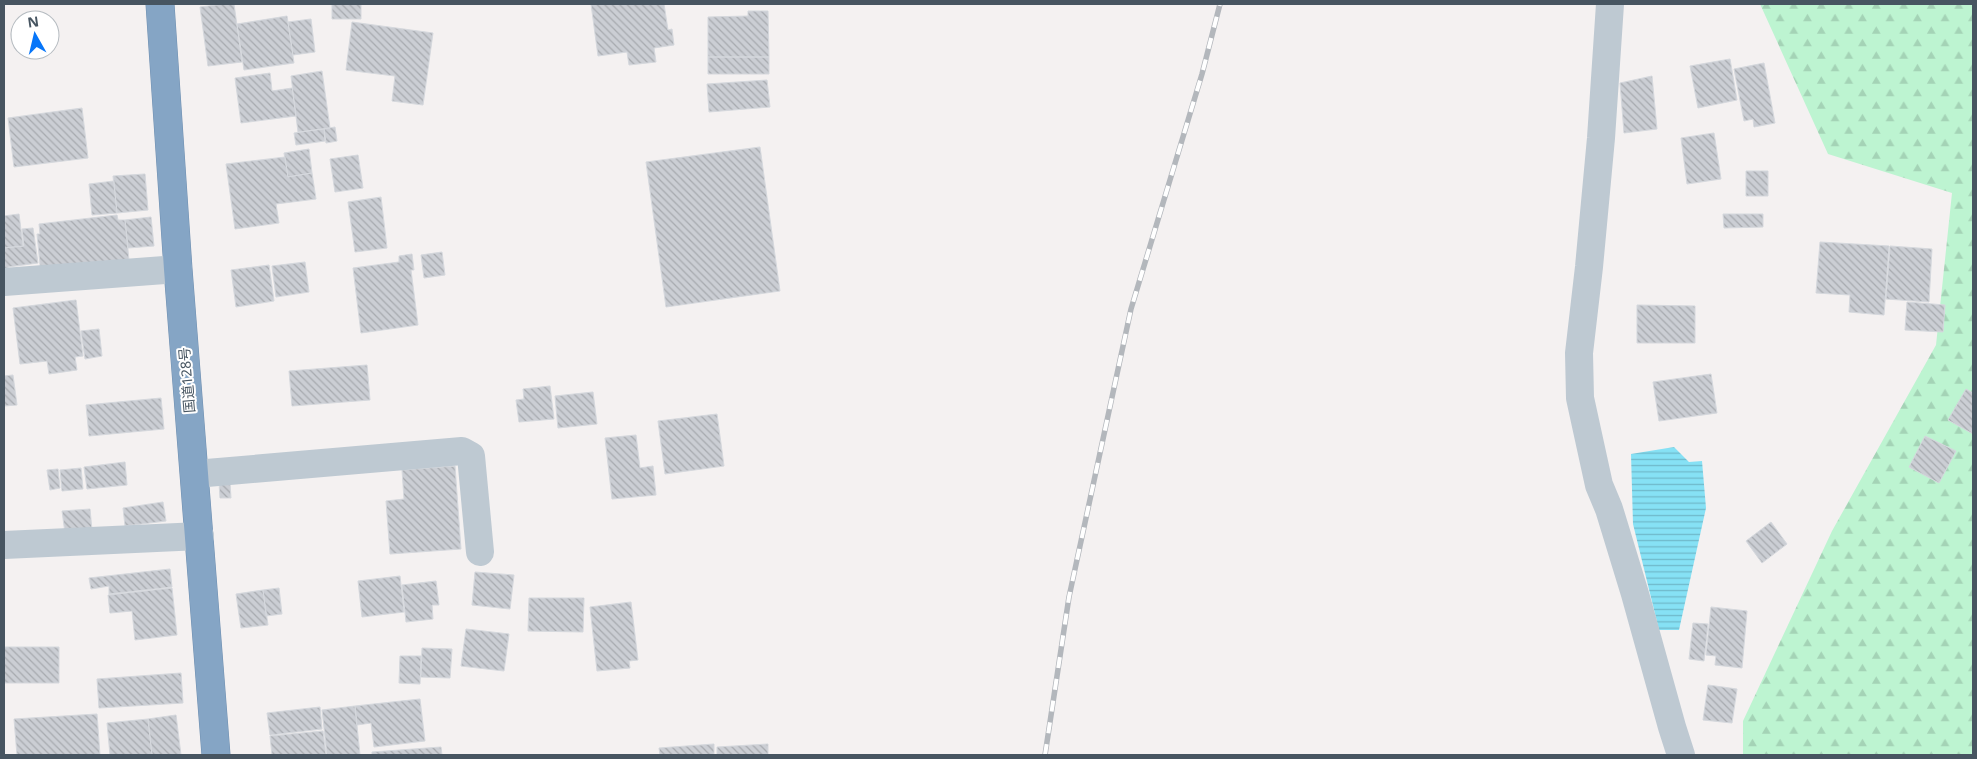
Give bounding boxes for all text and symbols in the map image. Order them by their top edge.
north arrow [10,10,60,60]
text: N [26,11,40,32]
street label: 国道128号 [174,346,199,414]

